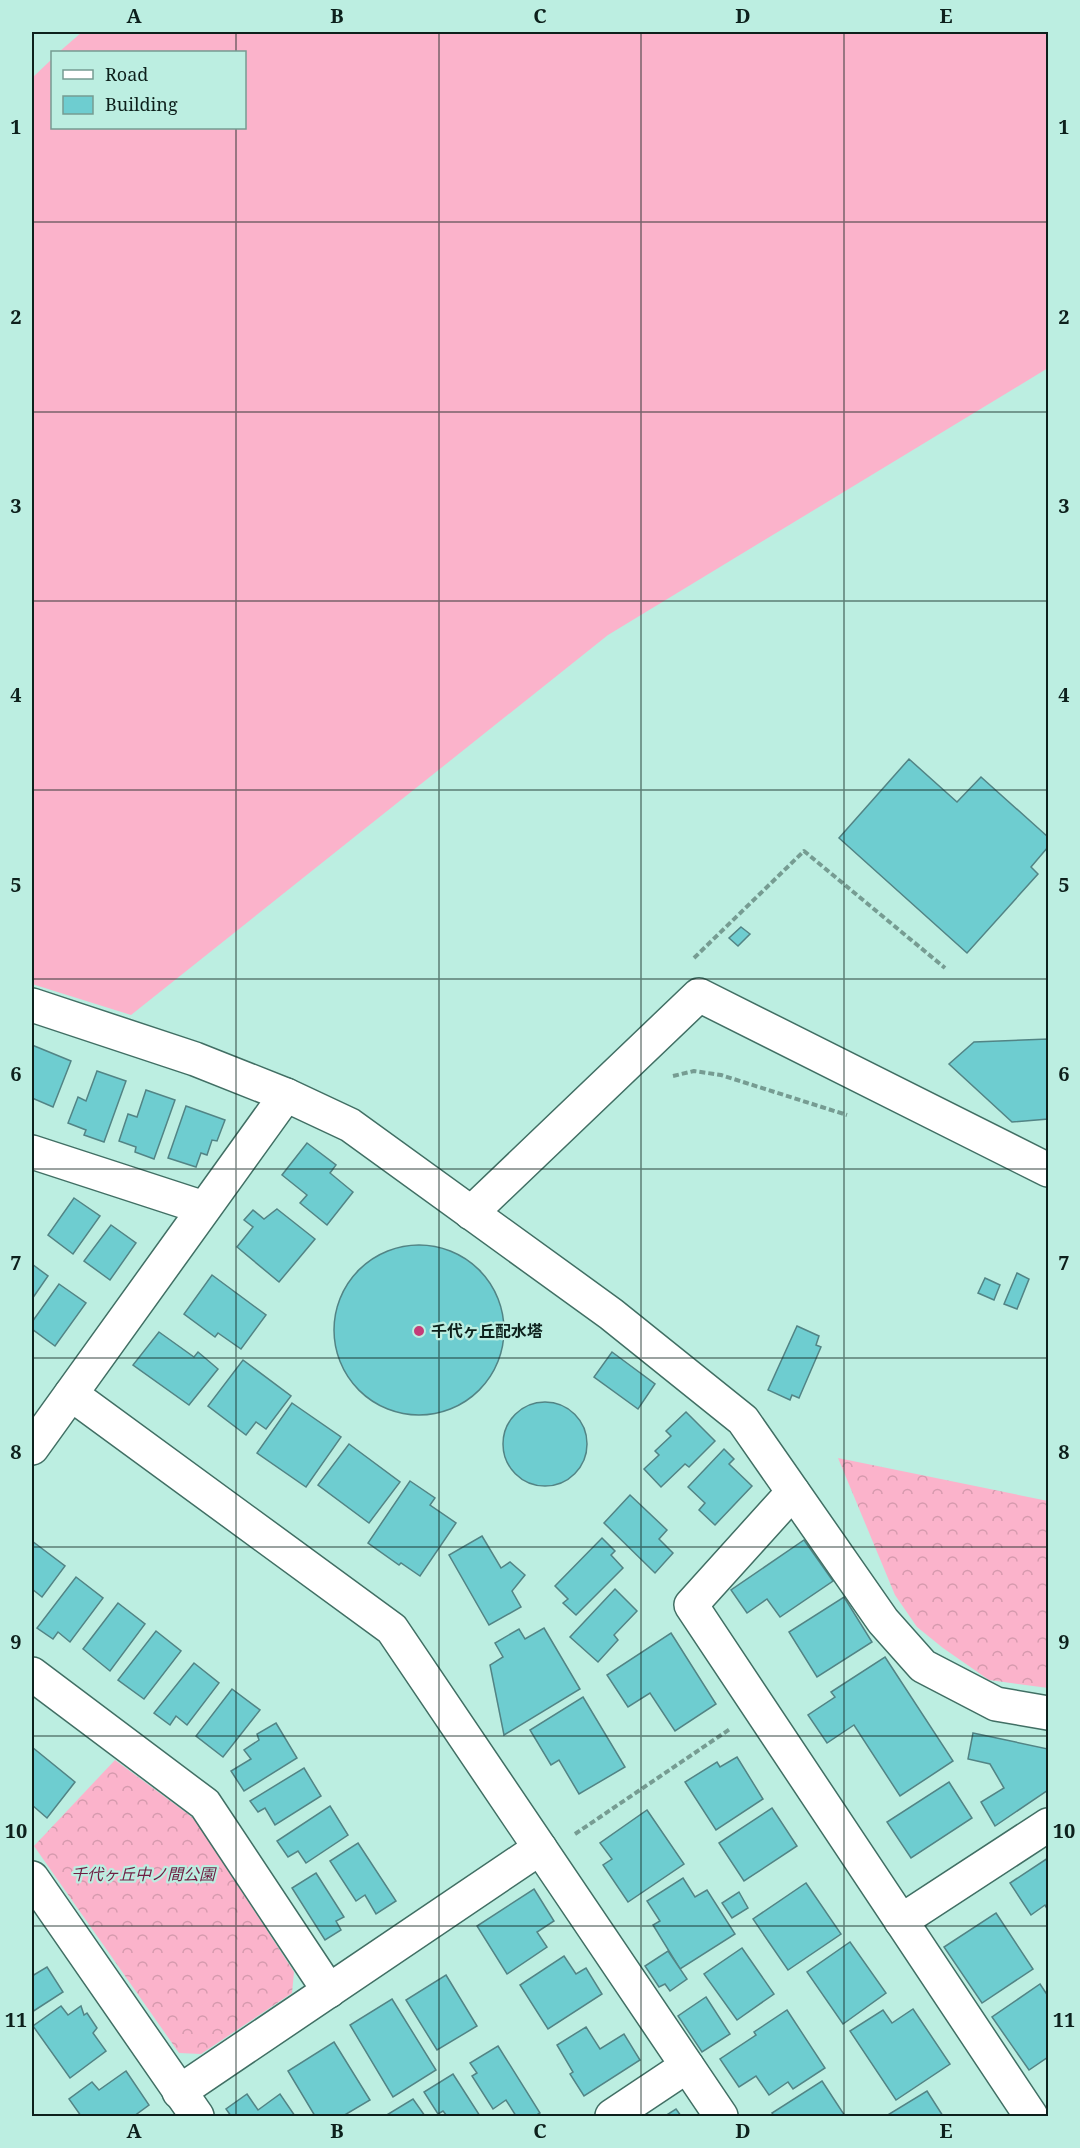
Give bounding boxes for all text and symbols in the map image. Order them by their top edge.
text: A [126,2,142,29]
text: B [330,2,344,29]
text: C [533,2,547,29]
text: D [735,2,751,29]
text: E [939,2,953,29]
legend [51,51,246,129]
text: Road [105,62,148,86]
text: Building [105,92,178,116]
text: 1 [10,113,22,140]
text: 1 [1058,113,1070,140]
text: 2 [10,303,22,330]
text: 2 [1058,303,1070,330]
text: 3 [10,492,22,519]
text: 3 [1058,492,1070,519]
text: 4 [10,681,22,708]
text: 4 [1058,681,1070,708]
text: 5 [10,871,22,898]
text: 5 [1058,871,1070,898]
text: 6 [10,1060,22,1087]
text: 6 [1058,1060,1070,1087]
text: 7 [10,1249,22,1276]
text: 7 [1058,1249,1070,1276]
place label: 千代ヶ丘配水塔 [431,1320,543,1342]
marker: 千代ヶ丘配水塔 [412,1324,426,1338]
text: 8 [10,1438,22,1465]
text: 8 [1058,1438,1070,1465]
text: 9 [10,1628,22,1655]
text: 9 [1058,1628,1070,1655]
text: 10 [5,1817,27,1844]
text: 10 [1053,1817,1075,1844]
park label: 千代ヶ丘中ノ間公園 [71,1863,217,1885]
text: 11 [5,2006,27,2033]
text: 11 [1053,2006,1075,2033]
text: A [126,2117,142,2144]
text: B [330,2117,344,2144]
text: C [533,2117,547,2144]
text: D [735,2117,751,2144]
text: E [939,2117,953,2144]

